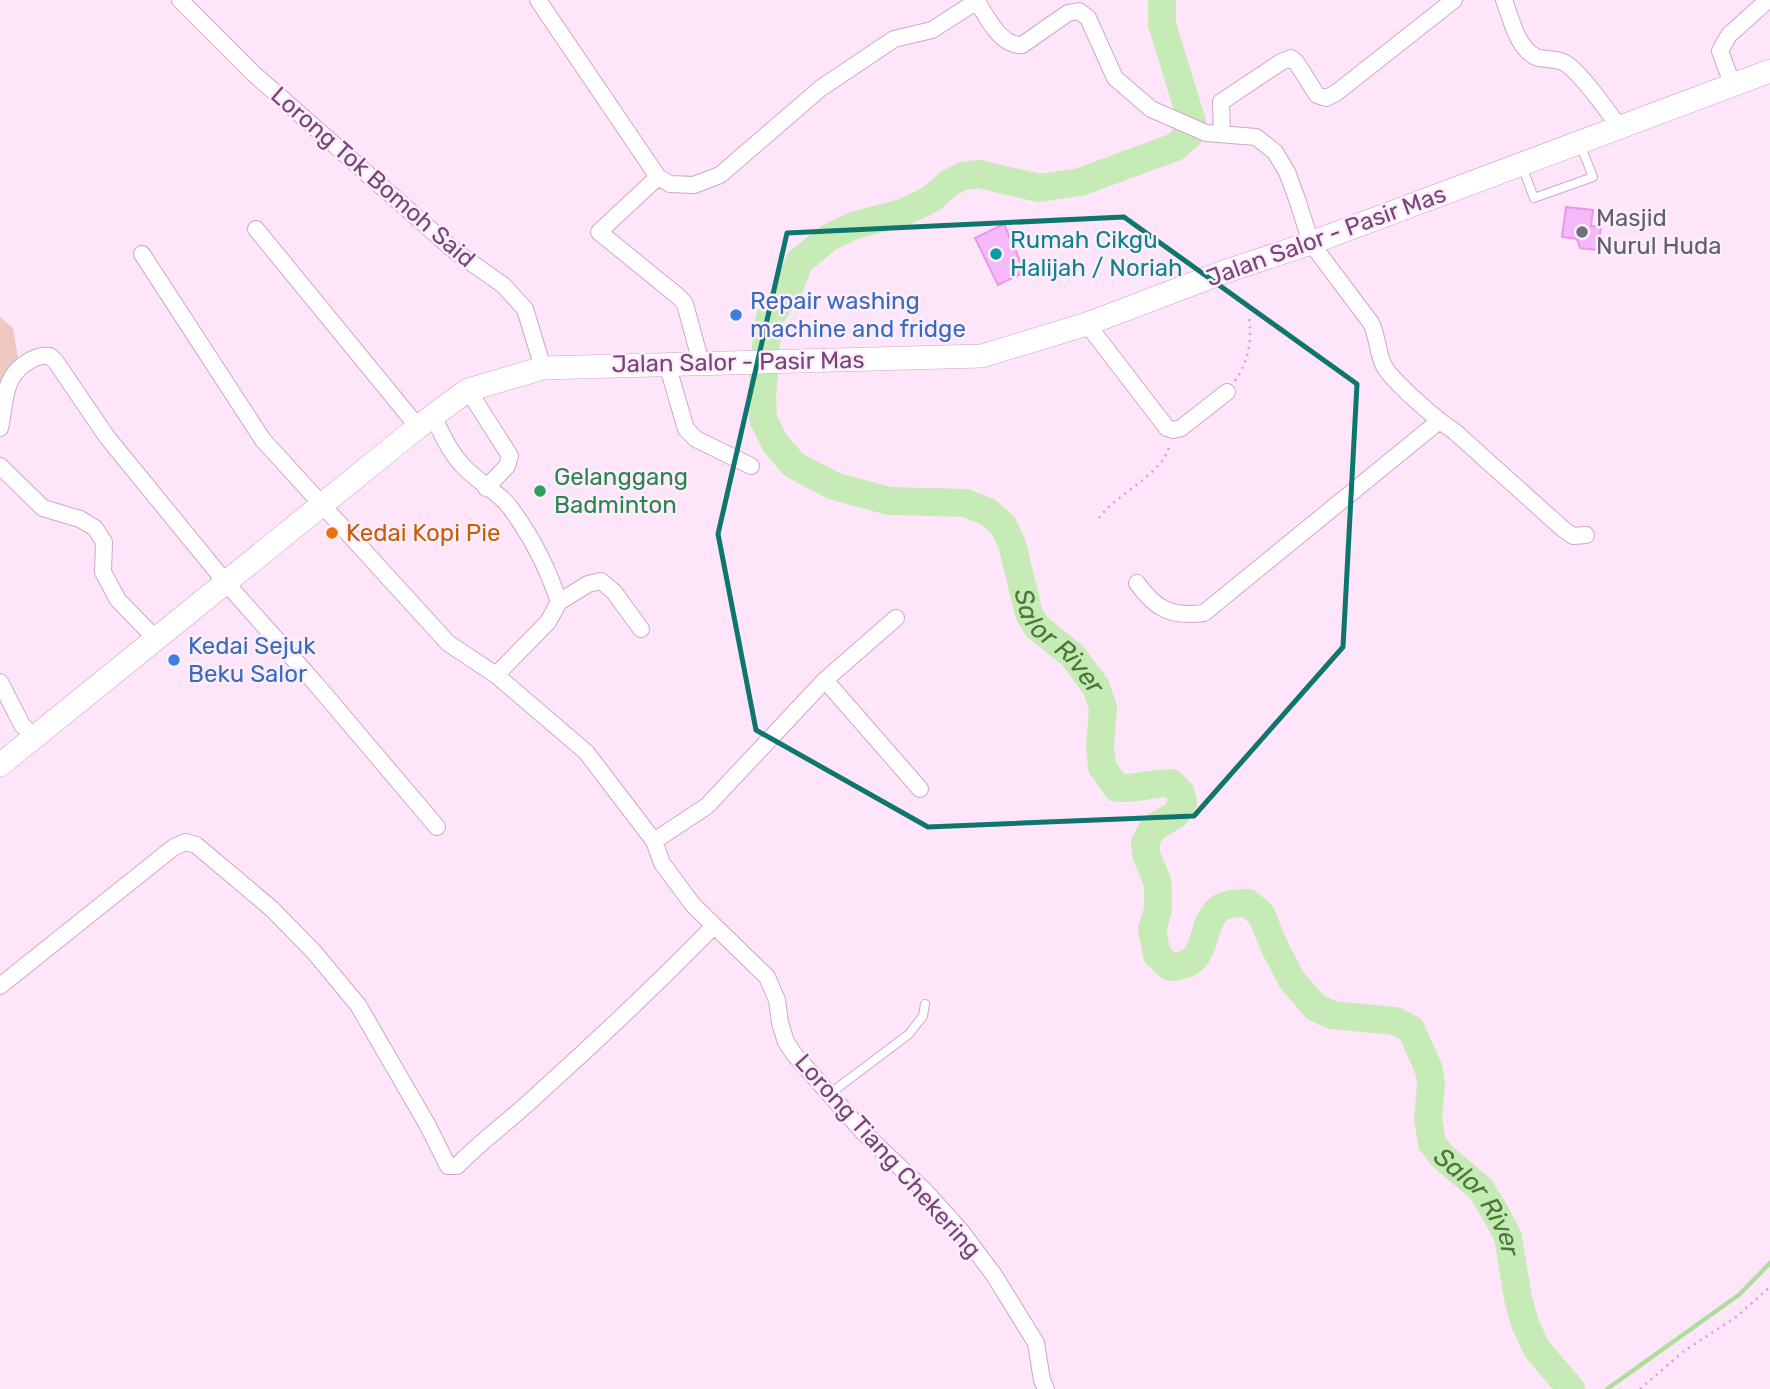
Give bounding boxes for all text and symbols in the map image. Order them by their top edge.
street label: Lorong Tok Bomoh Said [265,81,481,273]
street label: Jalan Salor - Pasir Mas [1202,180,1450,292]
place label: Masjid Nurul Huda [1596,204,1722,260]
marker: Masjid Nurul Huda [1574,224,1590,240]
place label: Rumah Cikgu Halijah / Noriah [1010,226,1183,282]
marker: Rumah Cikgu Halijah / Noriah [988,246,1004,262]
place label: Repair washing machine and fridge [750,287,966,343]
marker: Repair washing machine and fridge [728,307,744,323]
street label: Jalan Salor - Pasir Mas [611,346,865,378]
place label: Gelanggang Badminton [554,463,688,519]
marker: Gelanggang Badminton [532,483,548,499]
place label: Kedai Kopi Pie [346,519,501,547]
marker: Kedai Kopi Pie [324,525,340,541]
water label: Salor River [1007,586,1111,701]
place label: Kedai Sejuk Beku Salor [188,632,316,688]
marker: Kedai Sejuk Beku Salor [166,652,182,668]
street label: Lorong Tiang Chekering [789,1048,987,1264]
water label: Salor River [1427,1141,1526,1259]

